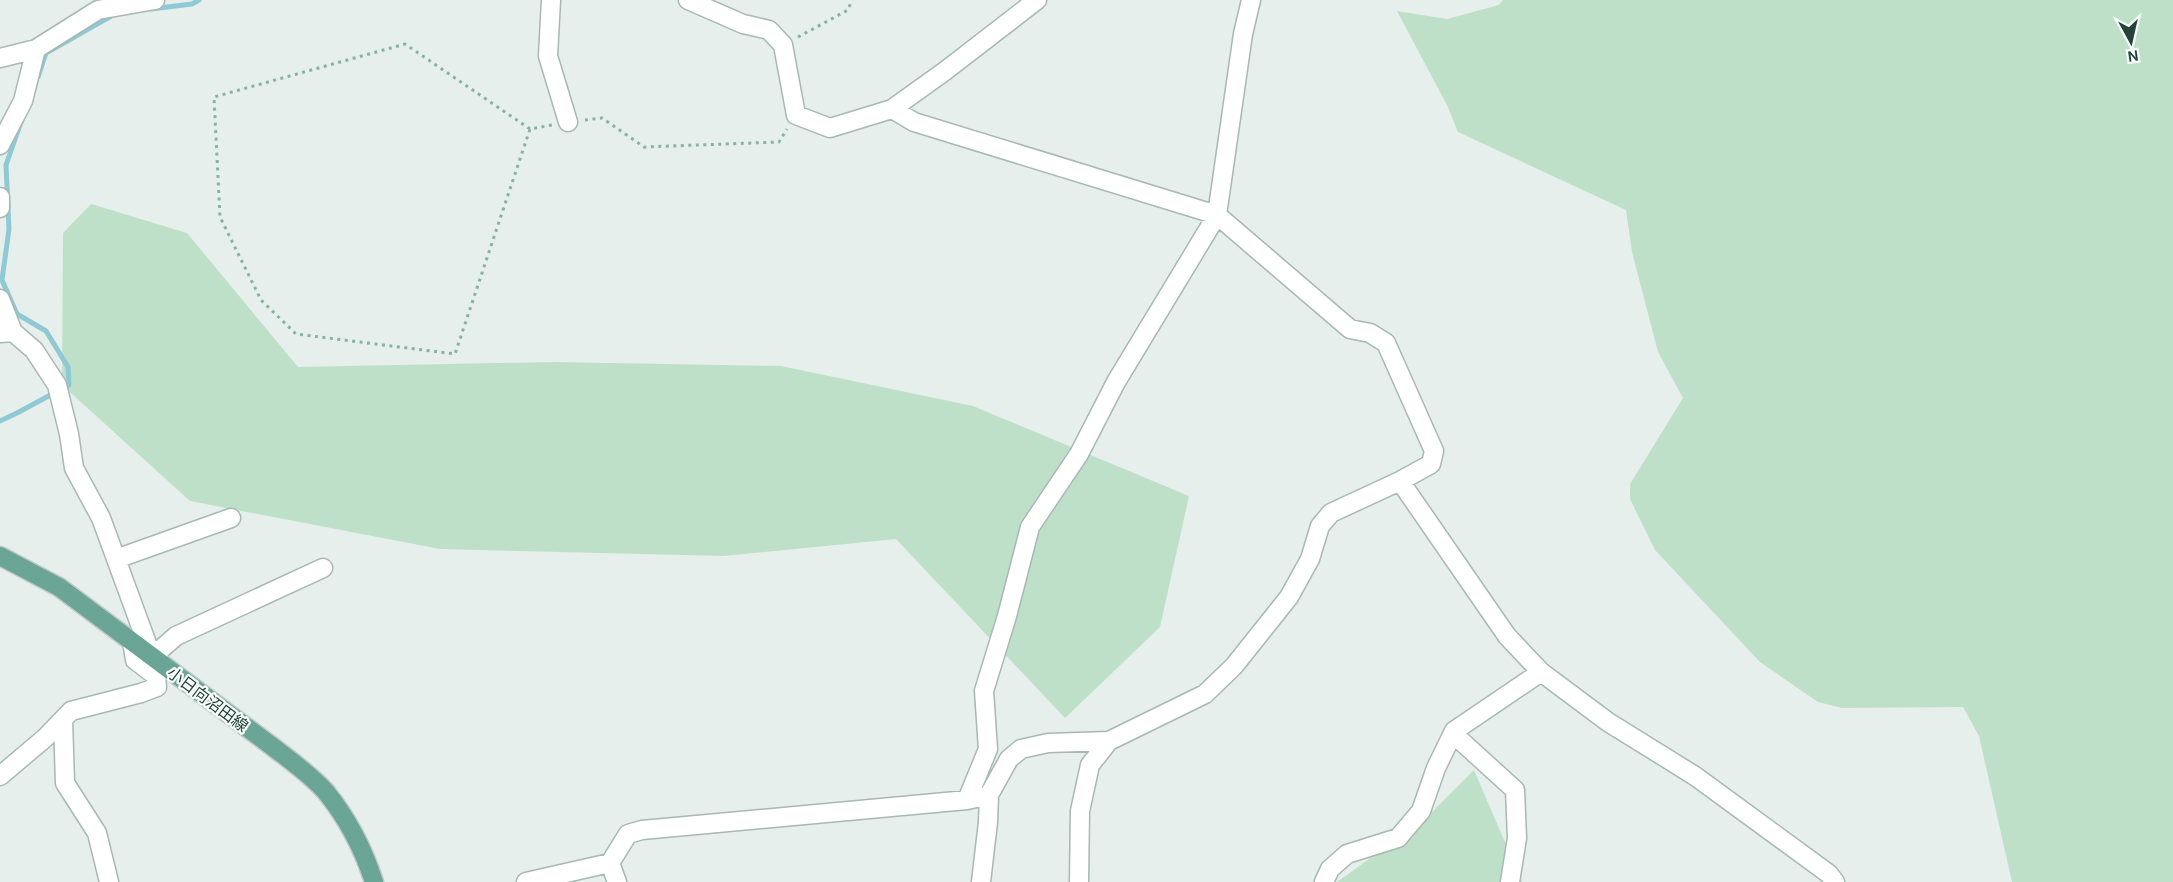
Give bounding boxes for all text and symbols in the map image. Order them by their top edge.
north arrow [2101,12,2161,72]
text: N [2126,46,2140,67]
street label: 小日向沼田線 [164,663,252,736]

